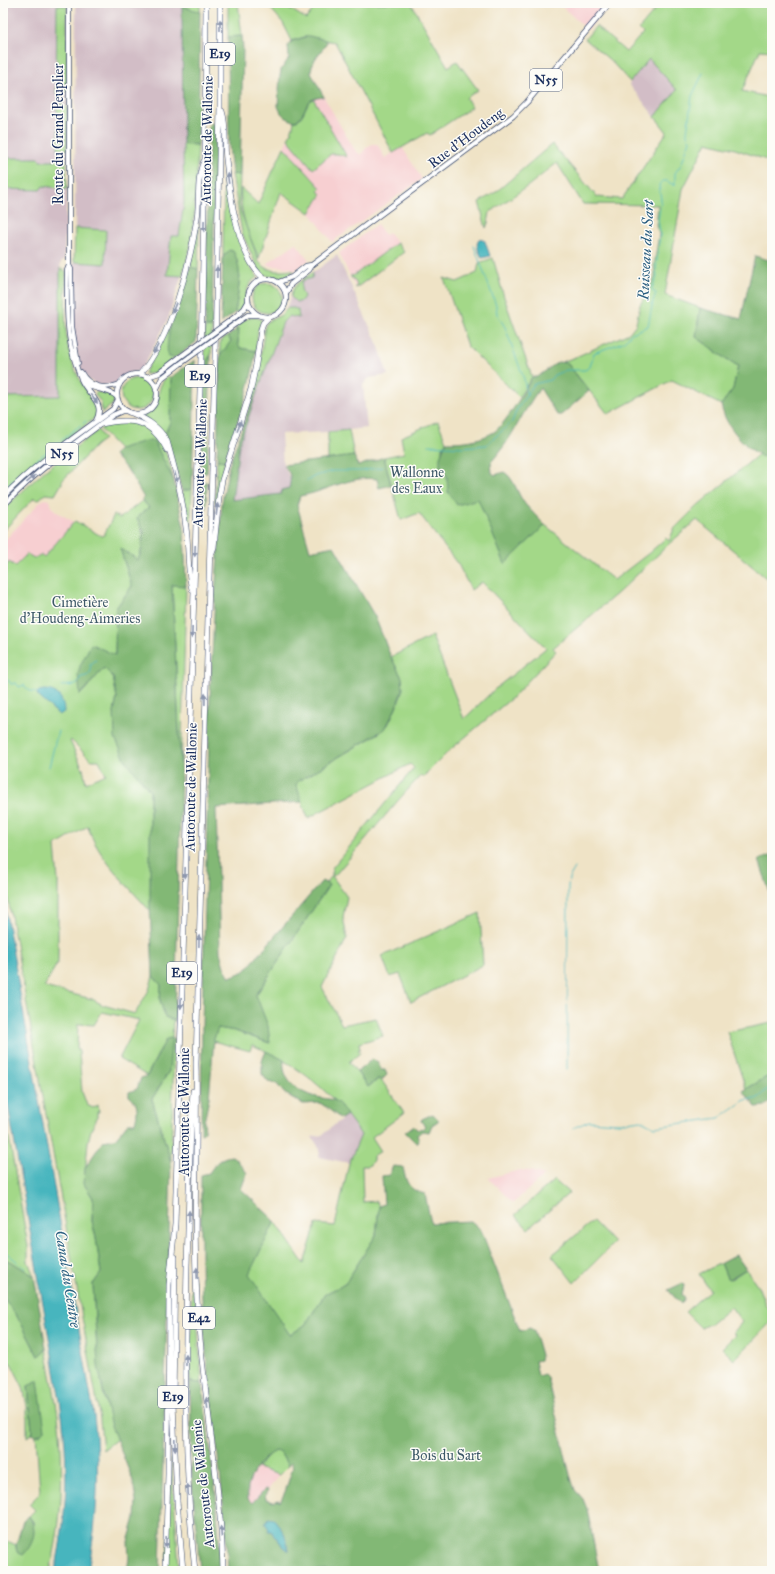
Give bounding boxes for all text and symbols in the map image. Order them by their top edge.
one-way arrow [217,18,223,31]
road number: E19 [205,43,235,65]
street label: Route du Grand Peuplier [50,63,67,205]
road number: N55 [530,69,562,91]
street label: Autoroute de Wallonie [197,75,217,205]
street label: Rue d'Houdeng [425,104,507,172]
one-way arrow [225,172,231,184]
water label: Ruisseau du Sart [634,198,658,301]
one-way arrow [200,219,207,232]
one-way arrow [213,266,220,278]
one-way arrow [171,302,177,314]
one-way arrow [153,343,159,354]
road number: E19 [185,365,215,387]
one-way arrow [90,394,99,405]
street label: Autoroute de Wallonie [189,398,211,529]
one-way arrow [236,420,242,432]
road number: N55 [46,443,78,465]
park label: Wallonne des Eaux [390,464,444,497]
one-way arrow [173,471,179,483]
one-way arrow [26,474,36,484]
one-way arrow [214,503,220,515]
one-way arrow [192,545,198,558]
park label: Cimetière d'Houdeng-Aimeries [20,594,140,627]
one-way arrow [189,627,196,639]
one-way arrow [202,692,208,705]
street label: Autoroute de Wallonie [181,722,201,852]
one-way arrow [182,867,188,880]
one-way arrow [196,934,202,947]
road number: E19 [167,962,197,984]
one-way arrow [178,997,184,1010]
street label: Autoroute de Wallonie [176,1047,193,1177]
one-way arrow [185,1210,192,1222]
water label: Canal du Centre [51,1229,85,1329]
one-way arrow [193,1267,200,1279]
road number: E42 [183,1307,215,1329]
one-way arrow [183,1353,189,1366]
road number: E19 [158,1386,188,1408]
one-way arrow [204,1397,210,1409]
street label: Autoroute de Wallonie [188,1419,218,1550]
one-way arrow [171,1439,178,1451]
park label: Bois du Sart [411,1447,481,1464]
one-way arrow [185,1484,192,1496]
one-way arrow [218,1526,225,1538]
one-way arrow [162,1536,169,1548]

